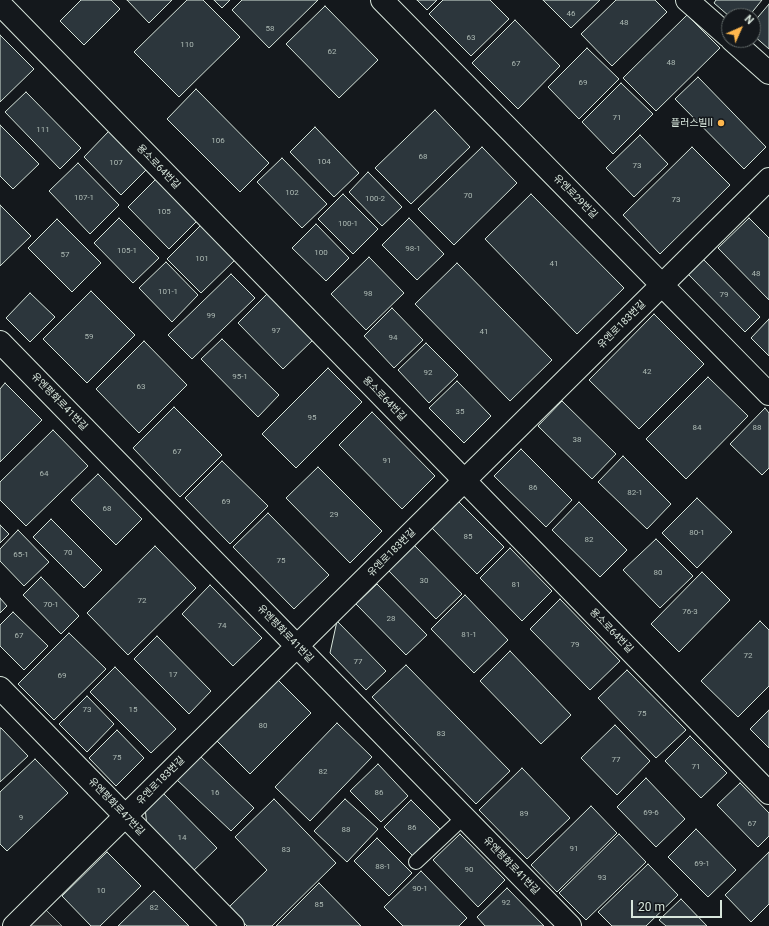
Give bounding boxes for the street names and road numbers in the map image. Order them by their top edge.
street label: 용소로64번길 [134,142,182,192]
street label: 유엔로29번길 [551,173,599,221]
street label: 유엔로183번길 [596,299,648,351]
street label: 유엔평화로41번길 [28,371,90,433]
street label: 용소로64번길 [360,374,408,424]
street label: 유엔로183번길 [366,527,418,579]
street label: 유엔평화로41번길 [254,603,316,665]
street label: 용소로64번길 [587,606,635,656]
street label: 유엔로183번길 [135,755,187,807]
street label: 유엔평화로47번길 [85,776,147,838]
street label: 유엔평화로41번길 [480,835,542,897]

